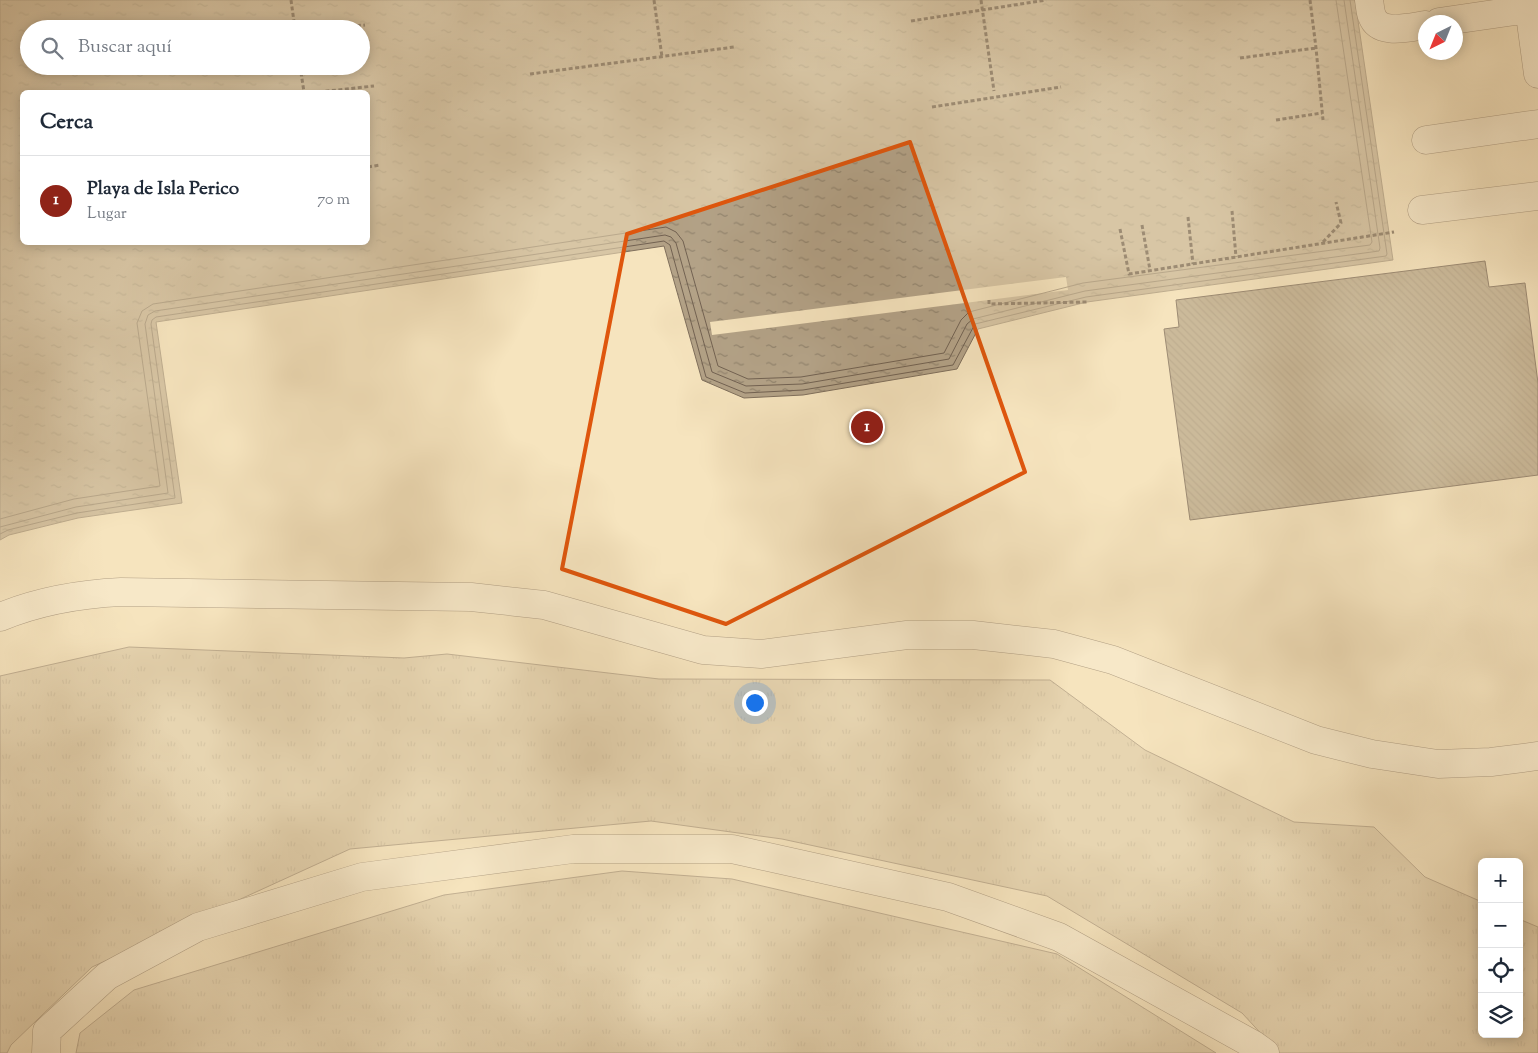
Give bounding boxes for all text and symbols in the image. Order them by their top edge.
north arrow [1418,15,1463,60]
search box [20,20,370,75]
icon: search [38,34,66,62]
text: Buscar aquí [78,34,172,61]
text: Cerca [40,108,93,138]
text: Playa de Isla Perico [87,176,239,203]
text: 1 [53,189,59,212]
text: 70 m [317,189,350,212]
text: Lugar [87,203,127,226]
pin: 1 [851,408,883,446]
your location [742,690,768,716]
map controls [1478,858,1523,1038]
button: + [1478,858,1523,903]
button: − [1478,903,1523,948]
button: locate [1478,948,1523,993]
button: layers [1478,993,1523,1038]

